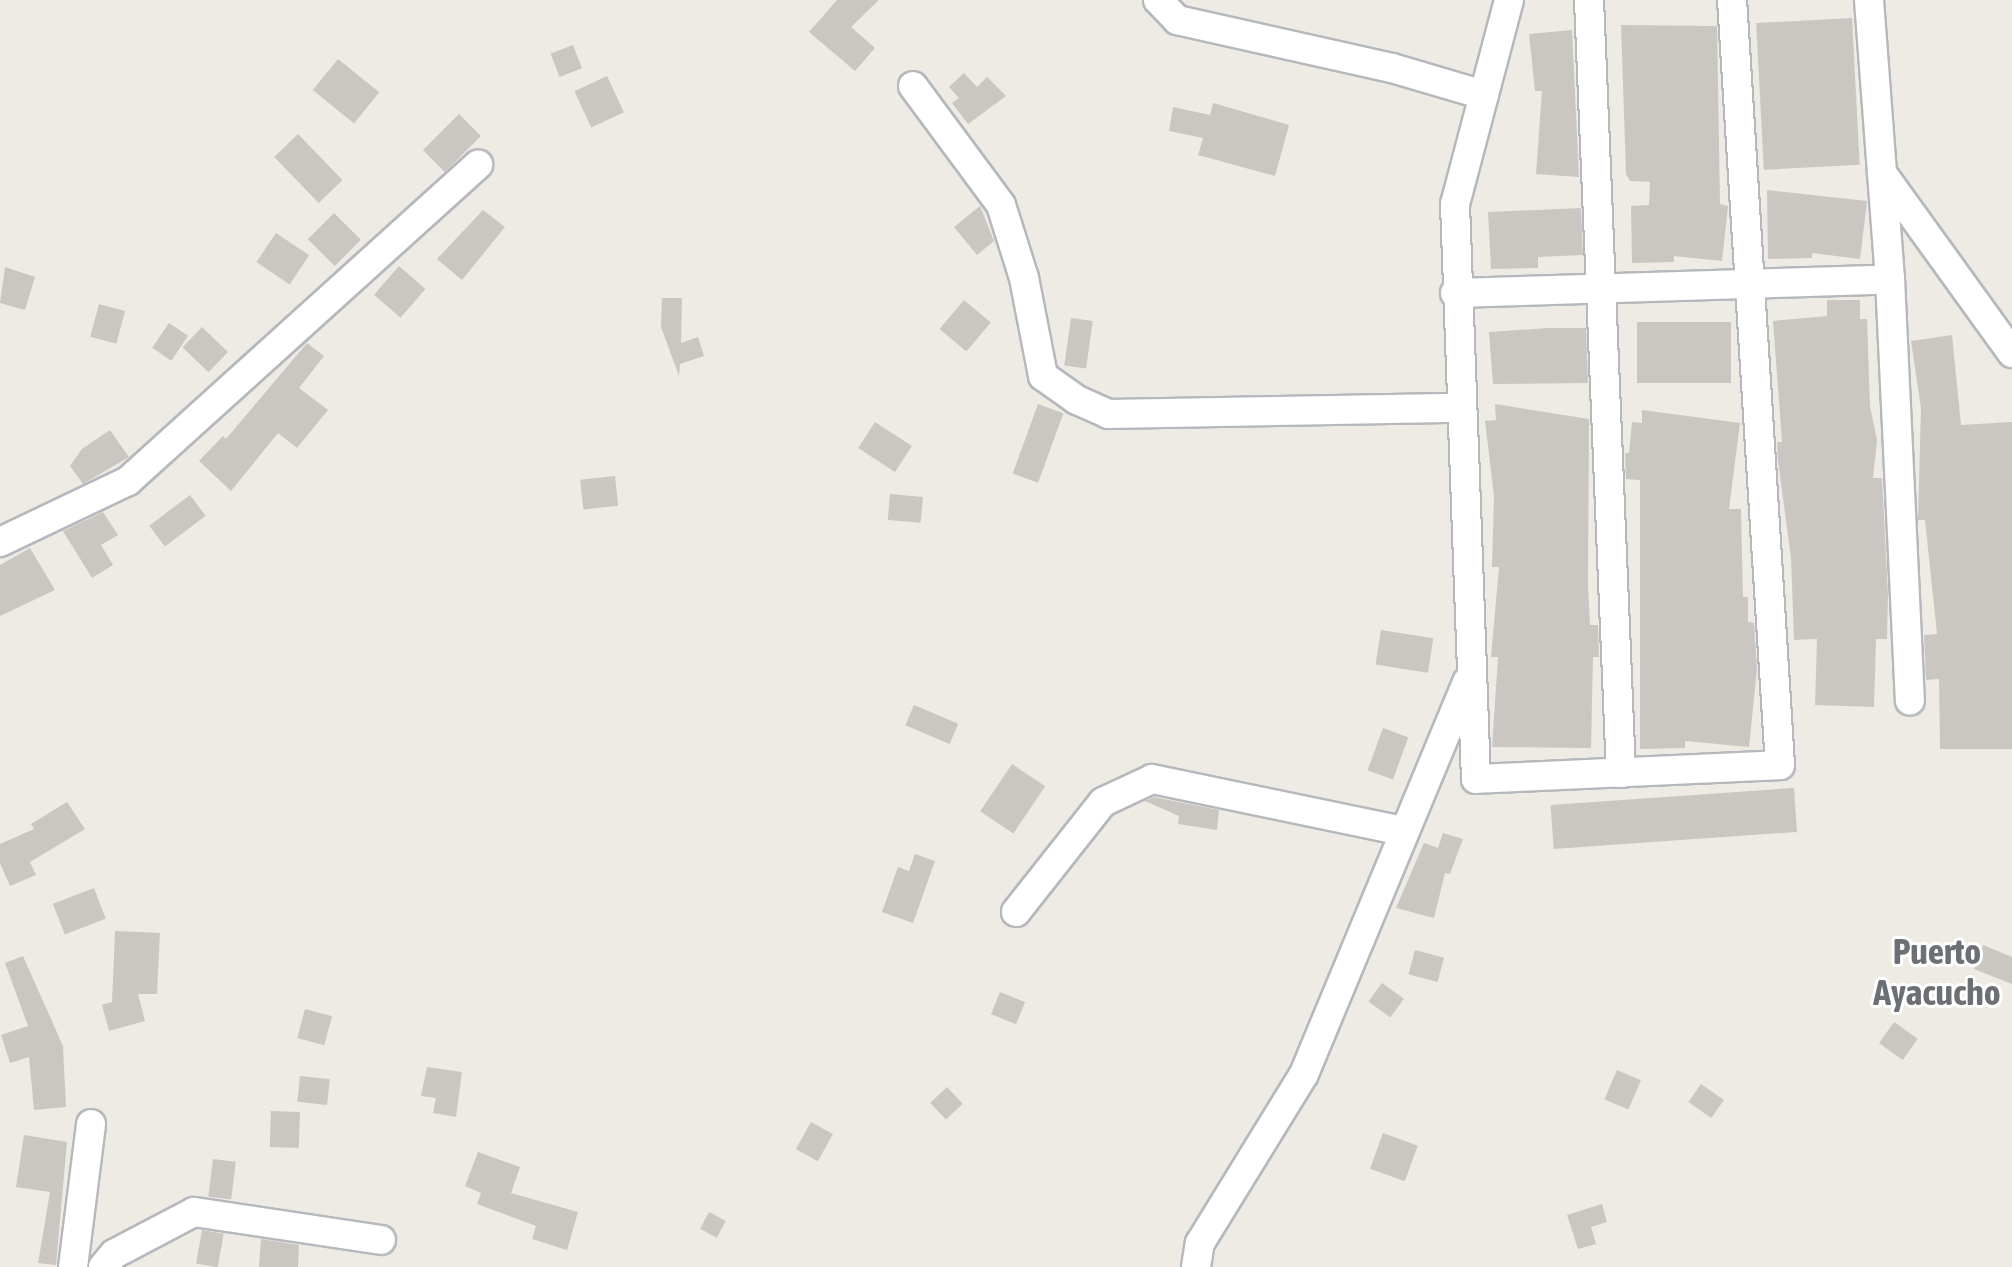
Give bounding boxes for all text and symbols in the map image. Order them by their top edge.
district label: Puerto Ayacucho [1873,929,2001,1014]

